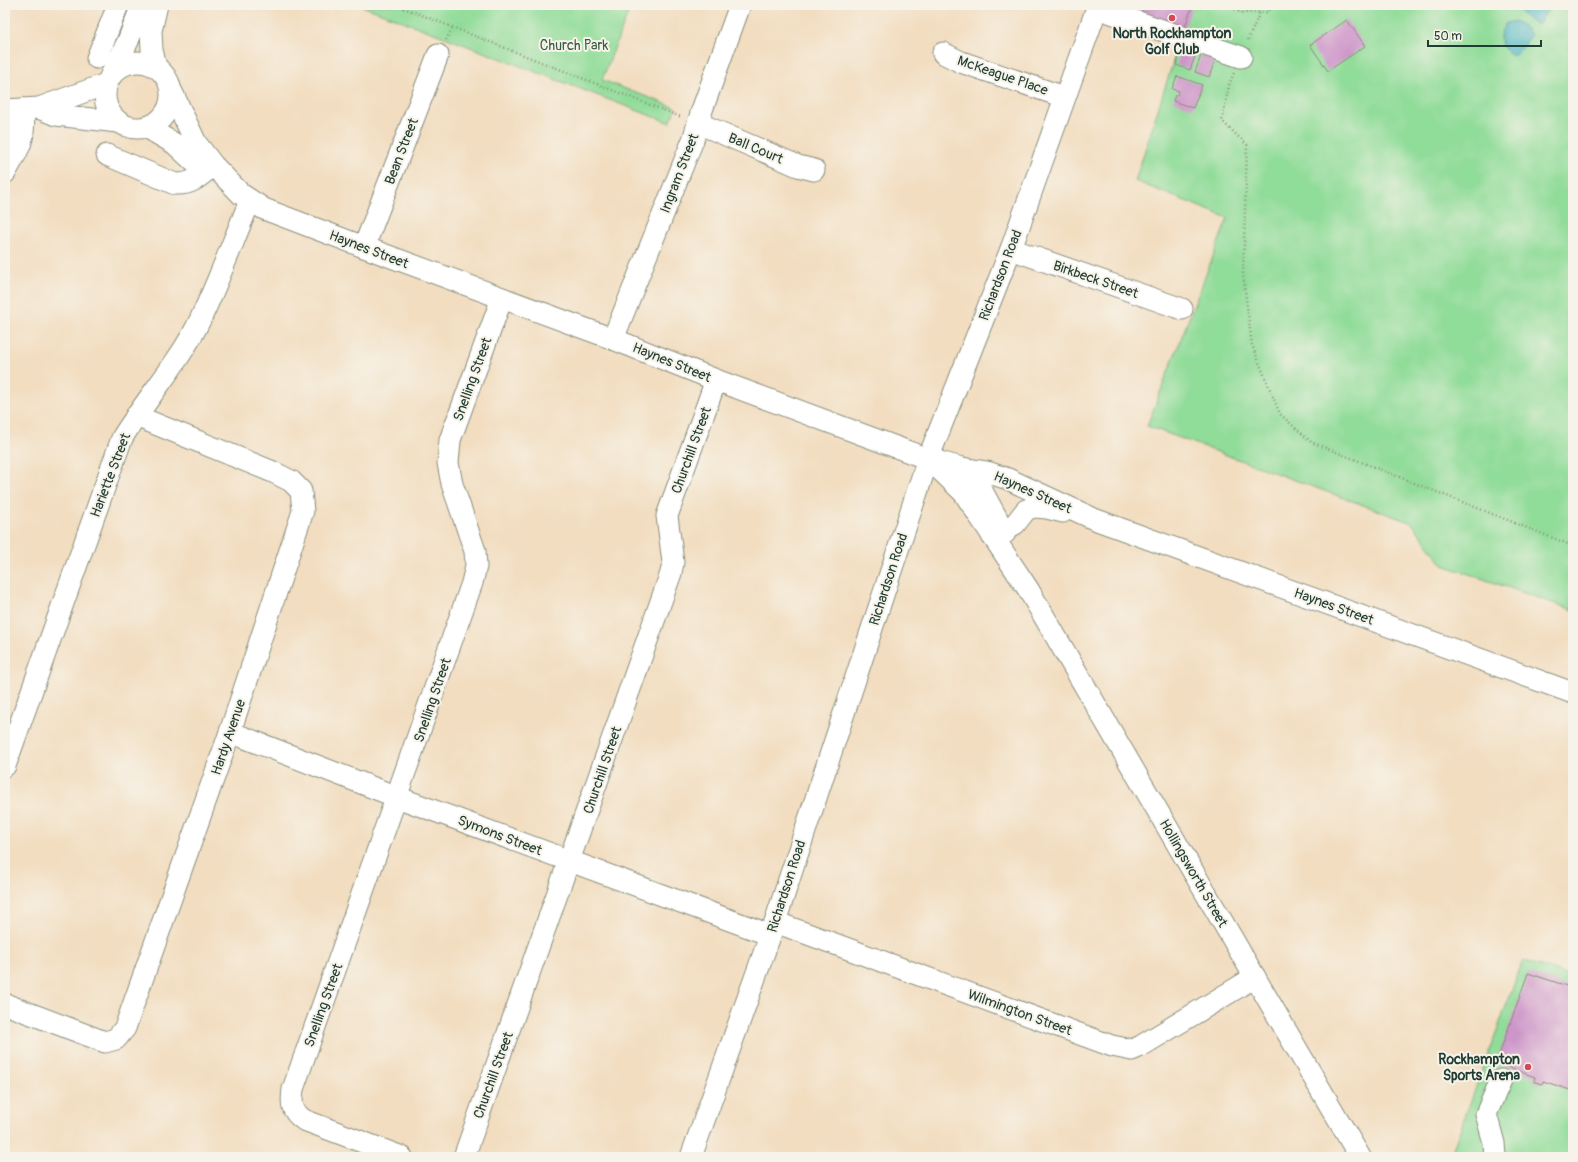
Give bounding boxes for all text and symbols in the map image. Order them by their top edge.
marker: North Rockhampton Golf Club [1167,13,1177,23]
scale bar [1428,22,1541,48]
place label: North Rockhampton Golf Club [1113,25,1231,58]
text: 50 m [1434,29,1462,44]
park label: Church Park [540,37,608,54]
street label: McKeague Place [955,52,1050,99]
street label: Bean Street [381,115,422,187]
street label: Ball Court [726,129,786,168]
street label: Ingram Street [657,131,703,215]
street label: Haynes Street [327,227,411,272]
street label: Richardson Road [975,227,1026,323]
street label: Birkbeck Street [1051,257,1141,302]
street label: Snelling Street [449,335,496,423]
street label: Haynes Street [630,339,714,386]
street label: Churchill Street [668,404,715,496]
street label: Hariette Street [87,430,134,520]
street label: Haynes Street [991,468,1075,517]
street label: Richardson Road [866,531,911,627]
street label: Haynes Street [1292,584,1376,629]
street label: Snelling Street [410,655,455,745]
street label: Hardy Avenue [208,697,249,777]
street label: Churchill Street [580,724,625,816]
street label: Symons Street [455,812,545,859]
street label: Hollingsworth Street [1156,816,1232,931]
street label: Richardson Road [764,838,809,934]
street label: Snelling Street [300,961,347,1049]
street label: Wilmington Street [965,986,1075,1039]
street label: Churchill Street [470,1029,517,1121]
place label: Rockhampton Sports Arena [1438,1051,1520,1084]
marker: Rockhampton Sports Arena [1523,1062,1533,1072]

